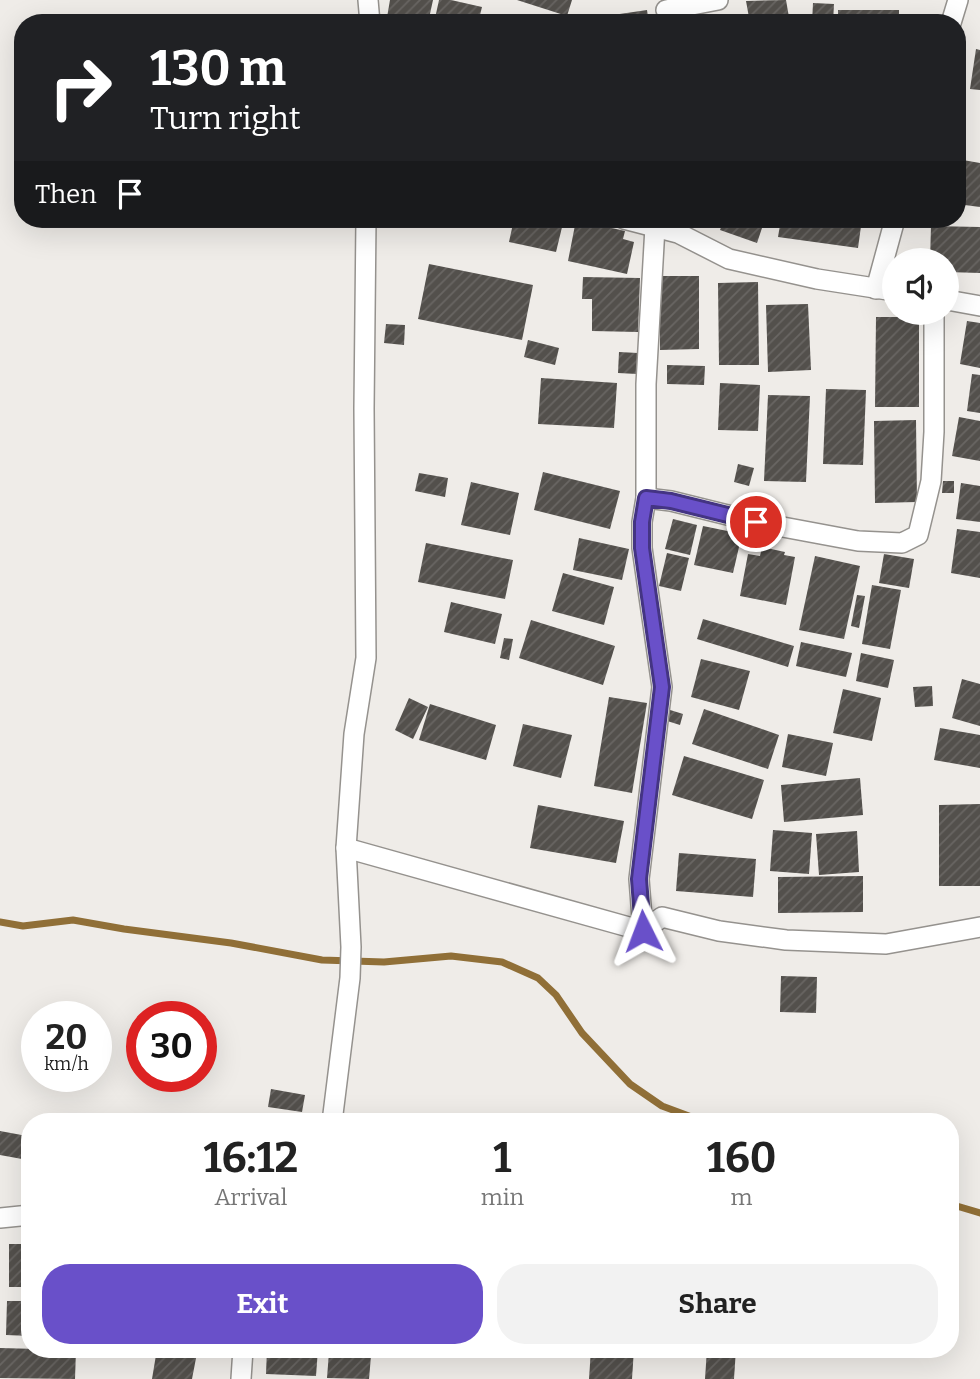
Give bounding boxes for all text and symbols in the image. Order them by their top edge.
text: 130 m [150,39,286,98]
icon: right [35,42,126,133]
text: Turn right [150,99,301,137]
icon: arrive [111,175,149,213]
text: Then [35,179,97,210]
map controls [882,248,959,325]
button: sound [882,248,959,325]
pin [726,492,786,552]
icon: arrive [737,503,775,541]
position arrow [606,894,680,968]
speed limit sign: 30 [126,1001,217,1092]
text: 20 [46,1016,87,1058]
text: km/h [44,1053,89,1075]
text: 16:12 [204,1133,298,1183]
text: 1 [493,1133,512,1183]
text: 160 [707,1133,776,1183]
text: Arrival [214,1183,287,1211]
text: min [481,1183,524,1211]
text: m [731,1183,753,1211]
button: Exit [42,1264,483,1344]
button: Share [497,1264,938,1344]

